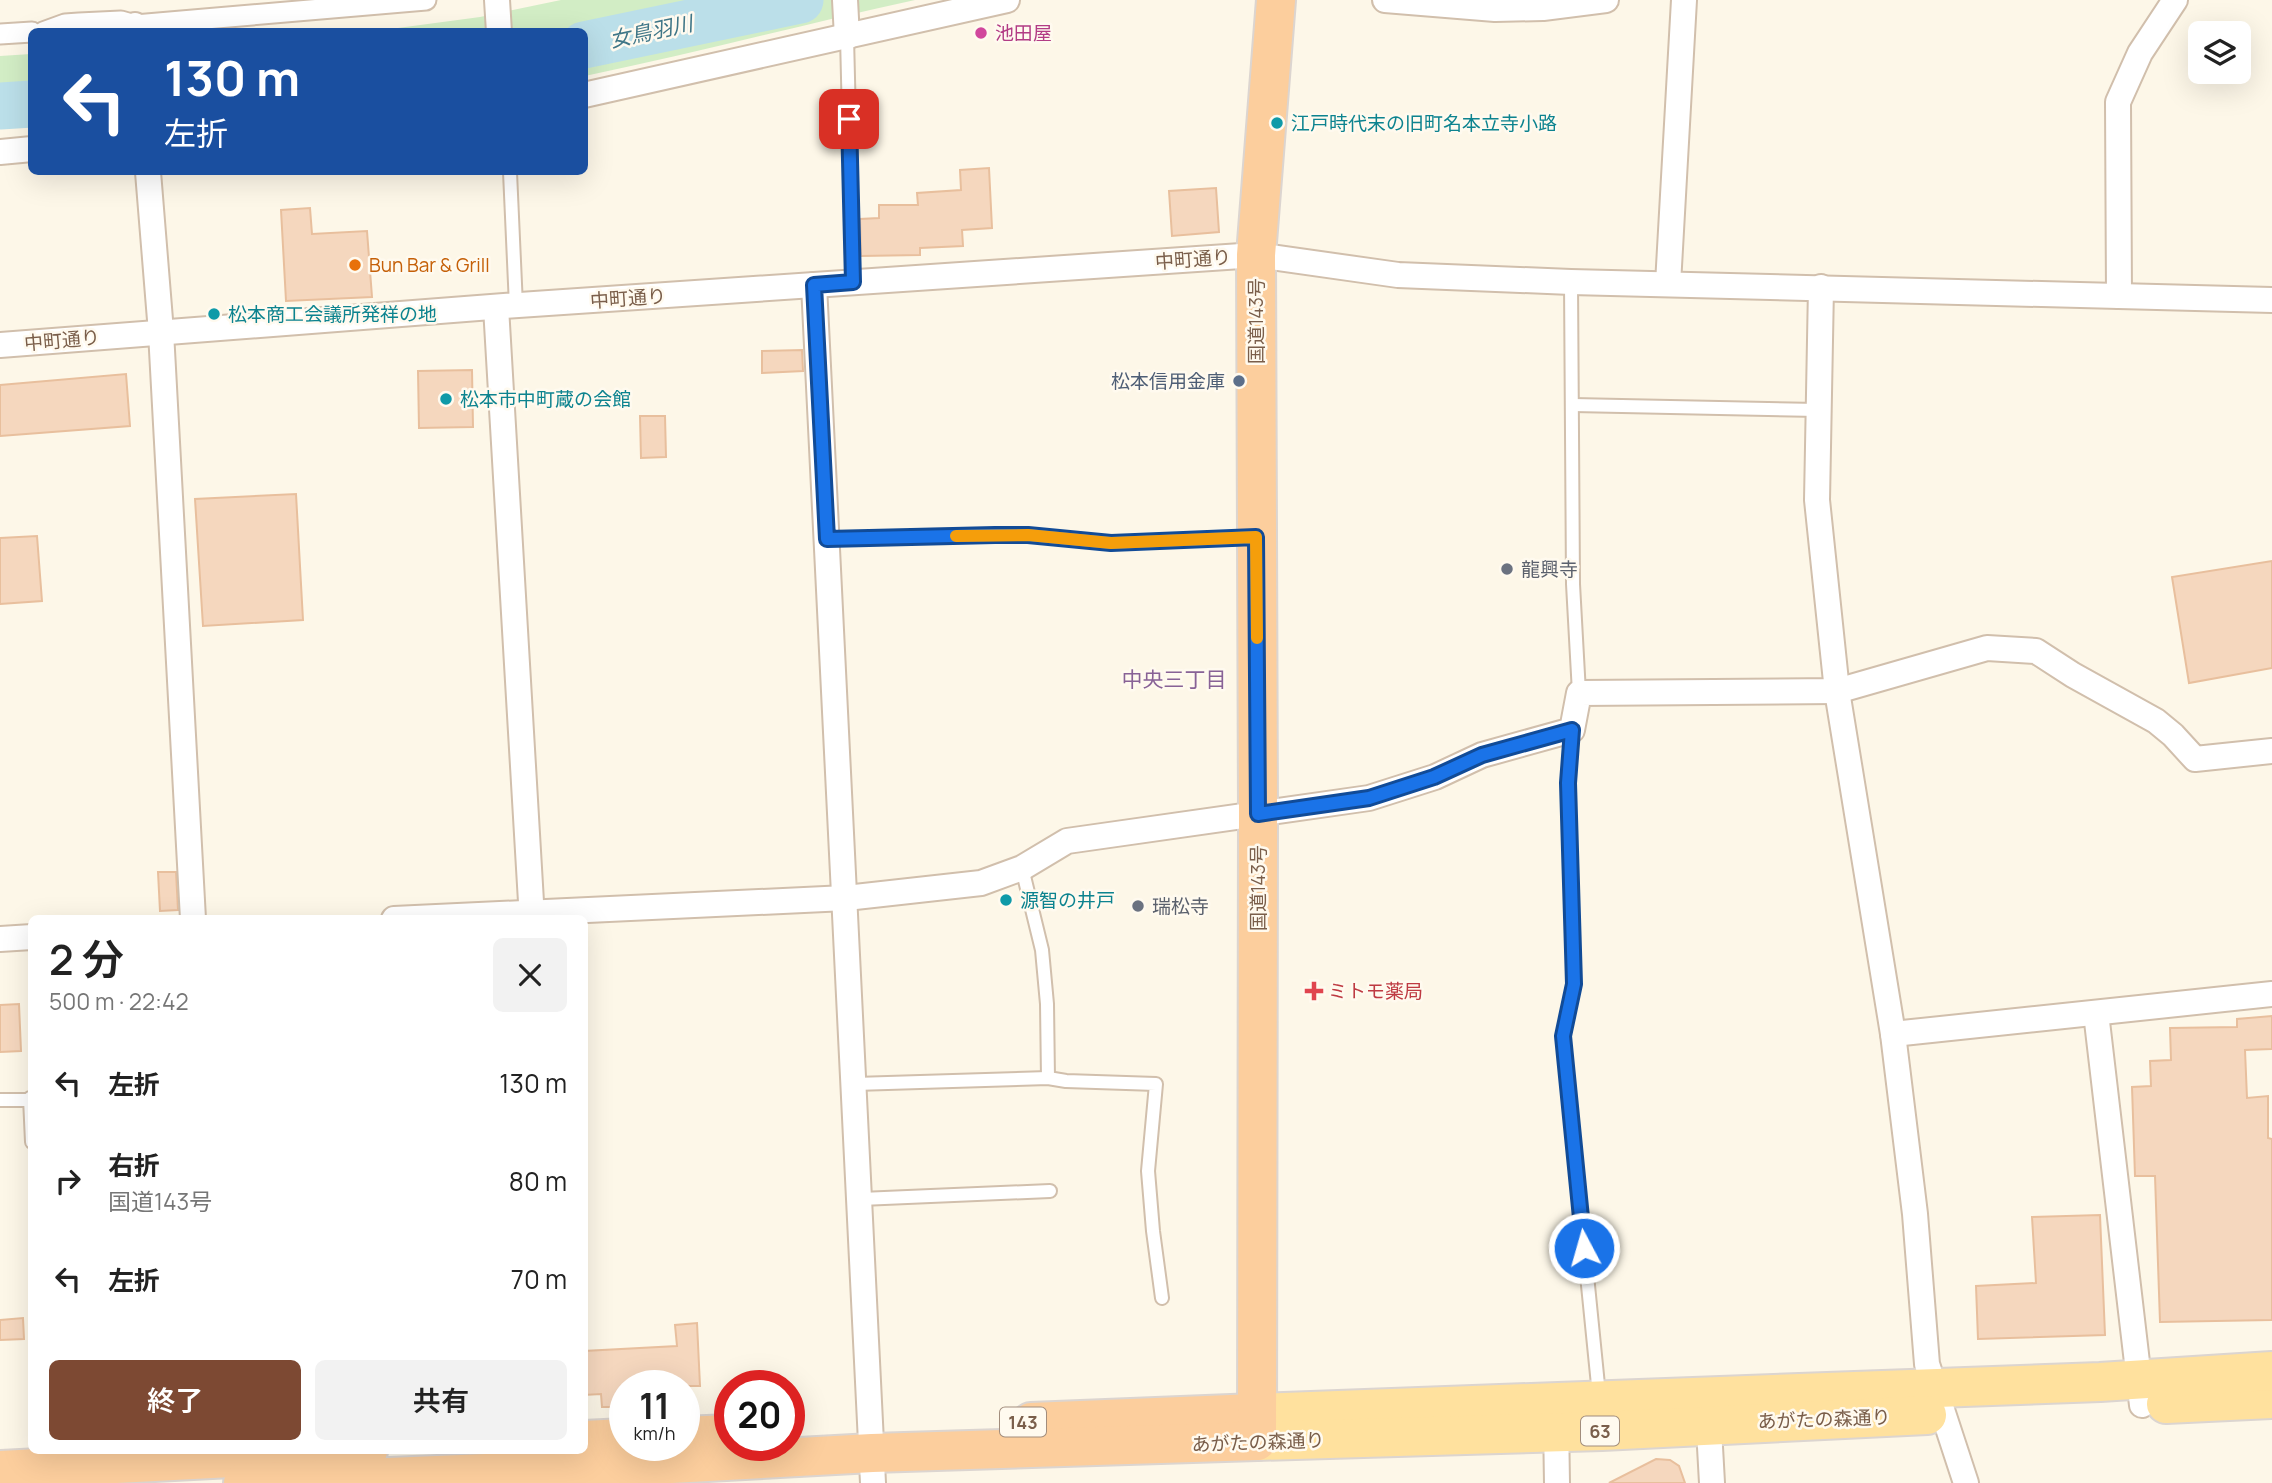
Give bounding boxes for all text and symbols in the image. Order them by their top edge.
water label: 女鳥羽川 [607,8,697,53]
place label: 池田屋 [995,20,1052,46]
map controls [2188,21,2251,84]
button: layers [2188,21,2251,84]
marker: 池田屋 [973,25,989,41]
text: 130 m [164,44,300,111]
icon: left [49,56,140,147]
pin [819,89,879,149]
icon: arrive [830,100,868,138]
place label: 江戸時代末の旧町名本立寺小路 [1291,110,1557,136]
text: 左折 [164,111,228,155]
marker: 江戸時代末の旧町名本立寺小路 [1269,115,1285,131]
street label: 中町通り [1154,243,1232,275]
place label: Bun Bar & Grill [369,252,490,278]
marker: Bun Bar & Grill [347,257,363,273]
street label: 国道143号 [1243,278,1269,364]
street label: 中町通り [589,282,667,314]
place label: 松本商工会議所発祥の地 [228,301,437,327]
marker: 松本商工会議所発祥の地 [206,306,222,322]
street label: 中町通り [23,324,101,356]
place label: 松本信用金庫 [1111,368,1225,394]
marker: 松本信用金庫 [1231,373,1247,389]
place label: 松本市中町蔵の会館 [460,386,631,412]
marker: 松本市中町蔵の会館 [438,391,454,407]
place label: 龍興寺 [1521,556,1578,582]
marker: 龍興寺 [1499,561,1515,577]
district label: 中央三丁目 [1122,665,1227,693]
street label: 国道143号 [1245,845,1271,931]
place label: 源智の井戸 [1020,887,1115,913]
marker: 源智の井戸 [998,892,1014,908]
place label: 瑞松寺 [1152,893,1209,919]
marker: 瑞松寺 [1130,898,1146,914]
text: 2 分 [49,930,124,988]
button: close [493,938,567,1012]
place label: ミトモ薬局 [1328,978,1423,1004]
marker: ミトモ薬局 [1306,983,1322,999]
text: 500 m · 22:42 [49,985,189,1017]
icon: left [49,1064,87,1102]
text: 130 m [499,1065,567,1101]
text: 左折 [108,1066,160,1102]
text: 右折 [108,1147,160,1183]
icon: right [49,1162,87,1200]
text: 80 m [509,1163,567,1199]
text: 国道143号 [108,1185,212,1217]
position arrow [1547,1211,1621,1285]
icon: left [49,1260,87,1298]
text: 70 m [511,1261,567,1297]
text: 左折 [108,1262,160,1298]
button: 終了 [49,1360,301,1440]
button: 共有 [315,1360,567,1440]
speed limit sign: 20 [714,1370,805,1461]
text: 11 [639,1382,670,1430]
street label: あがたの森通り [1757,1404,1891,1434]
road number: 143 [1000,1408,1046,1436]
road number: 63 [1581,1416,1619,1446]
text: km/h [634,1421,675,1445]
street label: あがたの森通り [1191,1427,1325,1457]

